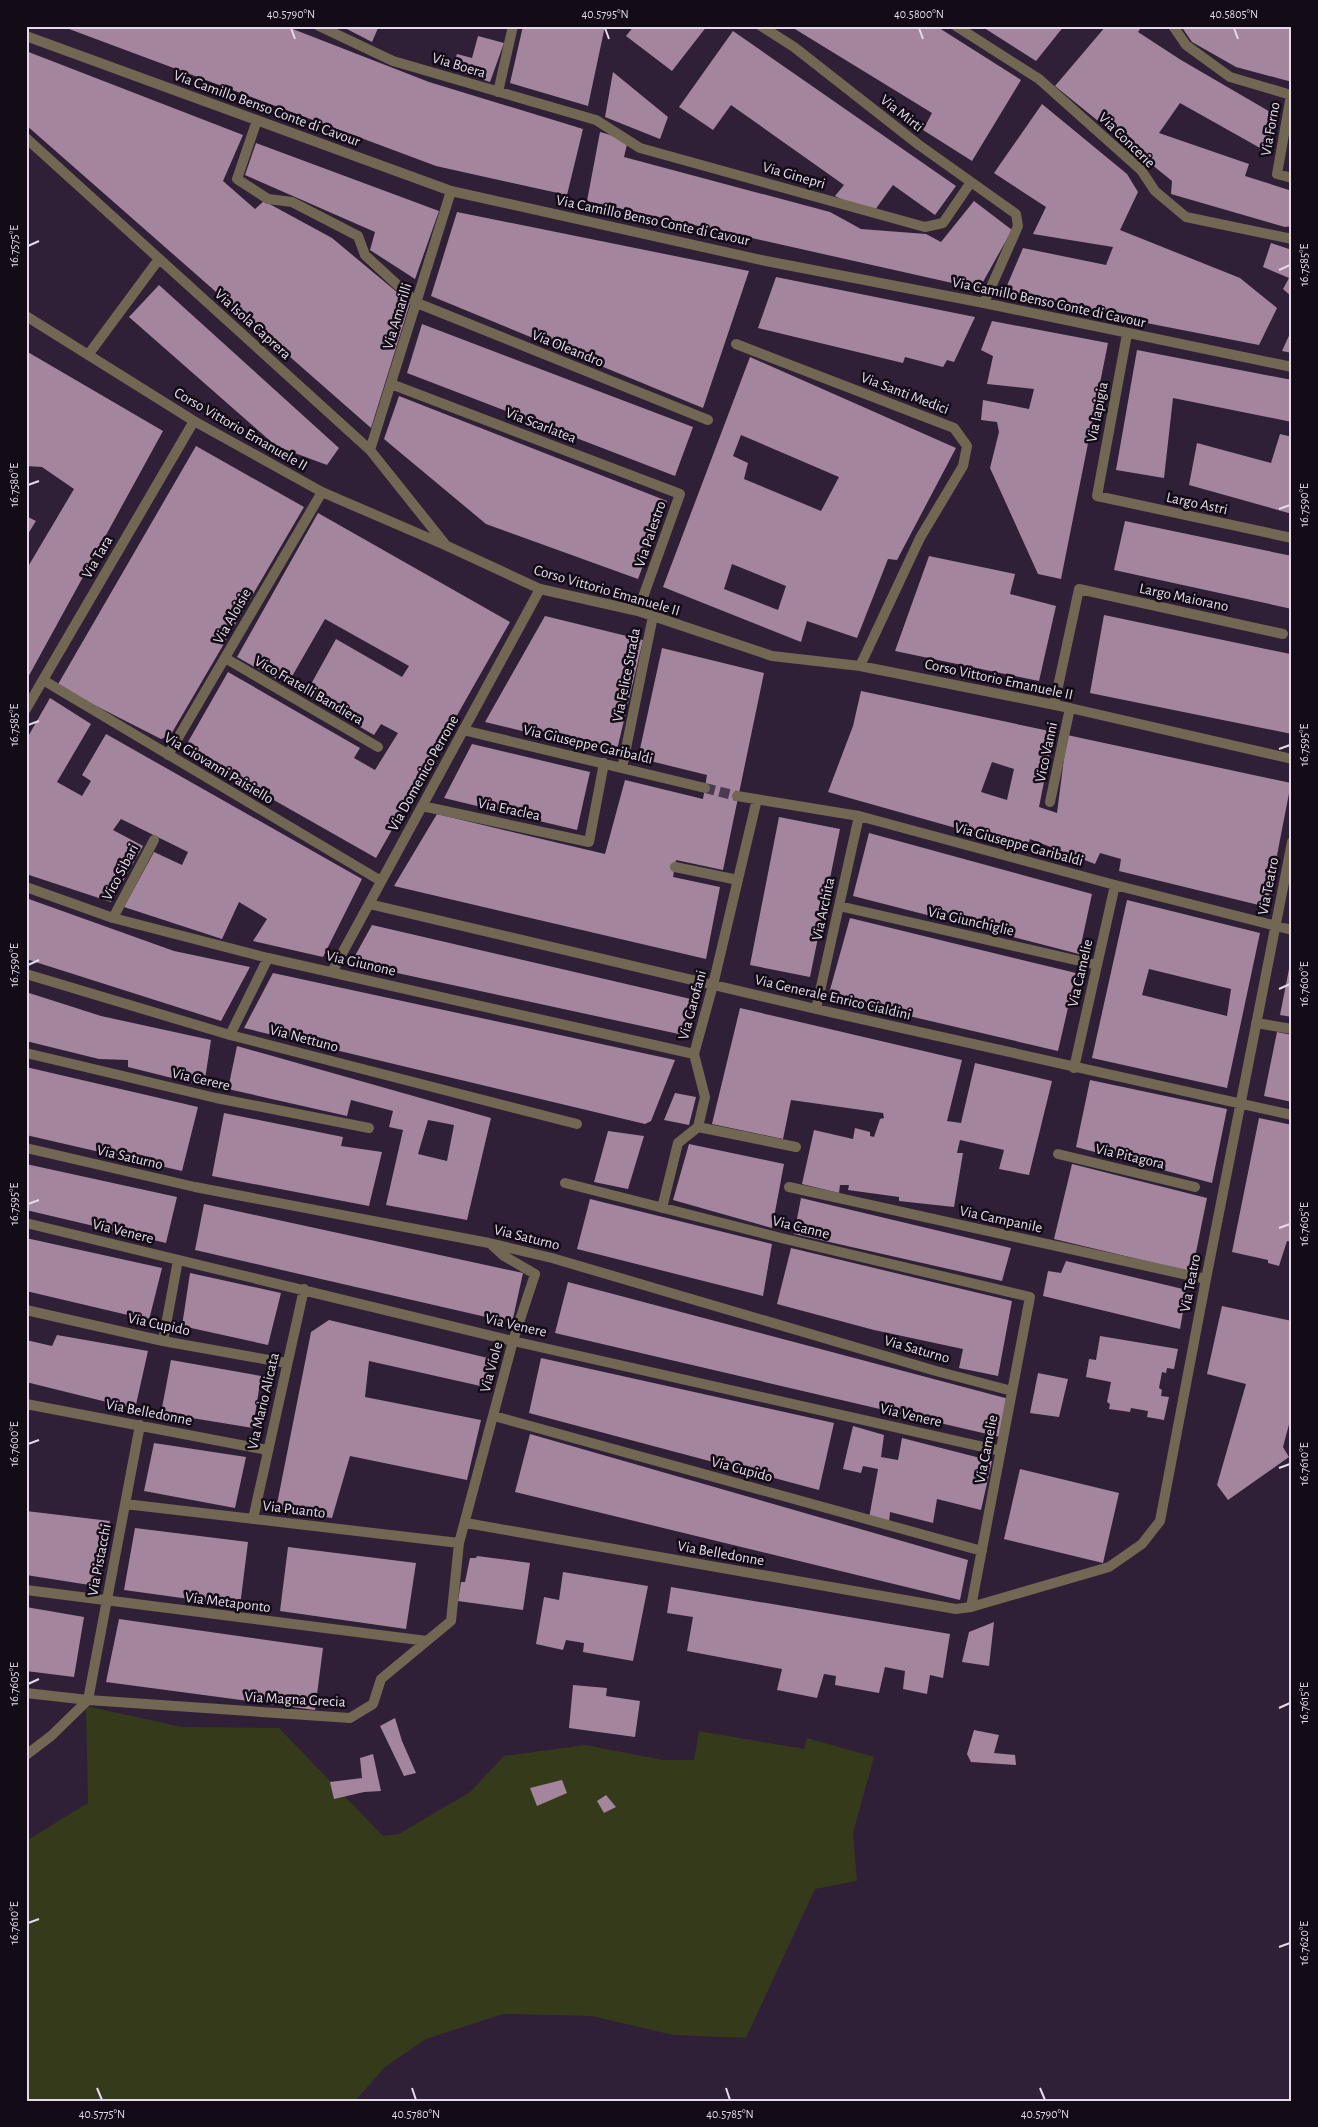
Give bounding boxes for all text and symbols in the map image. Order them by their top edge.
text: 40.5790°N [267,8,315,20]
text: 40.5795°N [581,8,629,20]
text: 40.5800°N [894,8,944,20]
text: 40.5805°N [1210,8,1258,20]
street label: Via Boera [430,50,488,81]
street label: Via Camillo Benso Conte di Cavour [171,68,362,149]
street label: Via Mirti [877,92,926,135]
street label: Via Forno [1258,101,1283,157]
street label: Via Concerie [1096,110,1158,171]
street label: Via Ginepri [761,159,827,192]
street label: Via Camillo Benso Conte di Cavour [555,193,751,248]
text: 16.7575°E [8,225,20,267]
text: 16.7585°E [1298,244,1310,286]
street label: Via Camillo Benso Conte di Cavour [951,275,1147,330]
street label: Via Amarilli [380,281,415,351]
street label: Via Isola Caprera [212,286,294,362]
street label: Via Oleandro [530,327,606,370]
street label: Via Santi Medici [859,370,951,417]
street label: Via Iapigia [1084,381,1111,444]
street label: Corso Vittorio Emanuele II [172,385,310,474]
street label: Via Scarlatea [503,405,578,446]
text: 16.7580°E [8,463,20,507]
text: 16.7590°E [1298,483,1310,527]
street label: Largo Astri [1165,490,1229,517]
street label: Via Palestro [632,499,669,569]
street label: Via Tara [79,533,116,581]
street label: Corso Vittorio Emanuele II [532,562,682,619]
street label: Largo Maiorano [1138,581,1230,614]
street label: Via Aloisie [211,586,254,646]
street label: Via Felice Strada [610,627,643,723]
street label: Vico Fratelli Bandiera [252,653,366,728]
street label: Corso Vittorio Emanuele II [923,656,1074,703]
text: 16.7585°E [8,704,20,746]
street label: Via Domenico Perrone [385,713,462,834]
street label: Vico Vanni [1033,721,1060,784]
street label: Via Giuseppe Garibaldi [522,722,654,767]
text: 16.7595°E [1298,724,1310,766]
street label: Via Giovanni Paisiello [162,730,276,807]
street label: Via Eraclea [476,796,542,823]
street label: Via Giuseppe Garibaldi [953,820,1085,869]
street label: Vico Sibari [99,842,141,903]
street label: Via Teatro [1256,856,1281,916]
street label: Via Archita [810,876,837,942]
street label: Via Giunchiglie [926,904,1016,939]
street label: Via Camelie [1065,938,1096,1009]
text: 16.7590°E [8,943,20,987]
street label: Via Giunone [324,948,397,979]
text: 16.7600°E [1298,961,1310,1007]
street label: Via Garofani [676,969,709,1042]
street label: Via Generale Enrico Cialdini [753,972,913,1023]
street label: Via Nettuno [268,1022,340,1055]
street label: Via Cerere [170,1065,232,1093]
street label: Via Pitagora [1094,1141,1166,1172]
street label: Via Saturno [95,1143,164,1172]
text: 16.7595°E [8,1183,20,1225]
text: 16.7605°E [1298,1202,1310,1246]
street label: Via Campanile [958,1203,1044,1236]
street label: Via Canne [771,1213,831,1242]
street label: Via Venere [91,1217,155,1246]
street label: Via Saturno [492,1222,561,1253]
street label: Via Teatro [1178,1253,1203,1313]
street label: Via Cupido [126,1311,191,1338]
street label: Via Venere [484,1311,548,1340]
street label: Via Saturno [882,1333,951,1366]
street label: Via Viole [478,1340,505,1394]
street label: Via Mario Alicata [245,1351,282,1451]
street label: Via Belledonne [104,1397,194,1428]
street label: Via Venere [879,1401,943,1430]
street label: Via Camelie [973,1414,1000,1485]
text: 16.7600°E [8,1421,20,1467]
text: 16.7610°E [1298,1442,1310,1485]
street label: Via Cupido [709,1454,774,1485]
street label: Via Puanto [262,1498,326,1521]
street label: Via Pistacchi [85,1523,114,1597]
street label: Via Belledonne [676,1538,766,1569]
street label: Via Metaponto [184,1590,272,1615]
text: 16.7605°E [8,1662,20,1706]
text: 16.7615°E [1298,1682,1310,1724]
street label: Via Magna Grecia [244,1689,346,1710]
text: 16.7610°E [8,1901,20,1944]
text: 16.7620°E [1298,1921,1310,1965]
text: 40.5775°N [79,2108,125,2120]
text: 40.5780°N [392,2108,440,2120]
text: 40.5785°N [706,2108,754,2120]
text: 40.5790°N [1021,2108,1069,2120]

